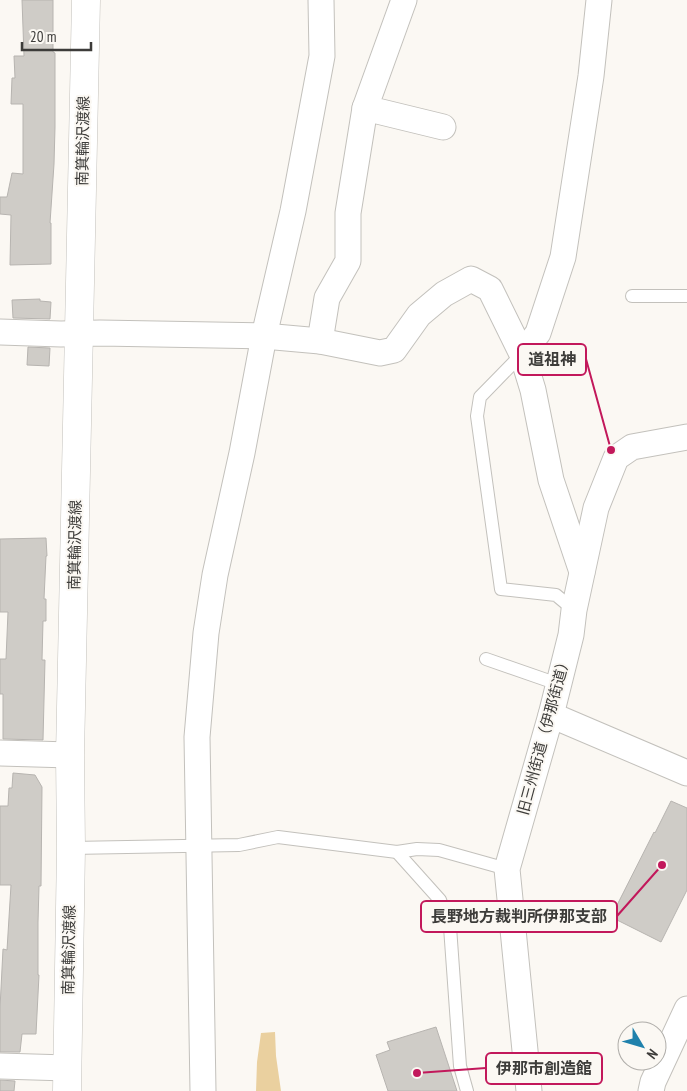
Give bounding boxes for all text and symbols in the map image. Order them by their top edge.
scale bar [22,20,91,52]
text: 20 m [30,27,56,46]
street label: 南箕輪沢渡線 [72,96,93,186]
callout: 道祖神 [518,344,586,375]
text: 道祖神 [528,349,576,369]
street label: 南箕輪沢渡線 [64,500,85,590]
street label: 旧三州街道（伊那街道） [513,653,574,817]
callout: 長野地方裁判所伊那支部 [421,901,617,932]
street label: 南箕輪沢渡線 [58,905,79,995]
text: 長野地方裁判所伊那支部 [431,906,607,926]
north arrow [617,1021,667,1071]
text: N [643,1045,662,1063]
callout: 伊那市創造館 [486,1053,602,1084]
text: 伊那市創造館 [495,1058,592,1078]

